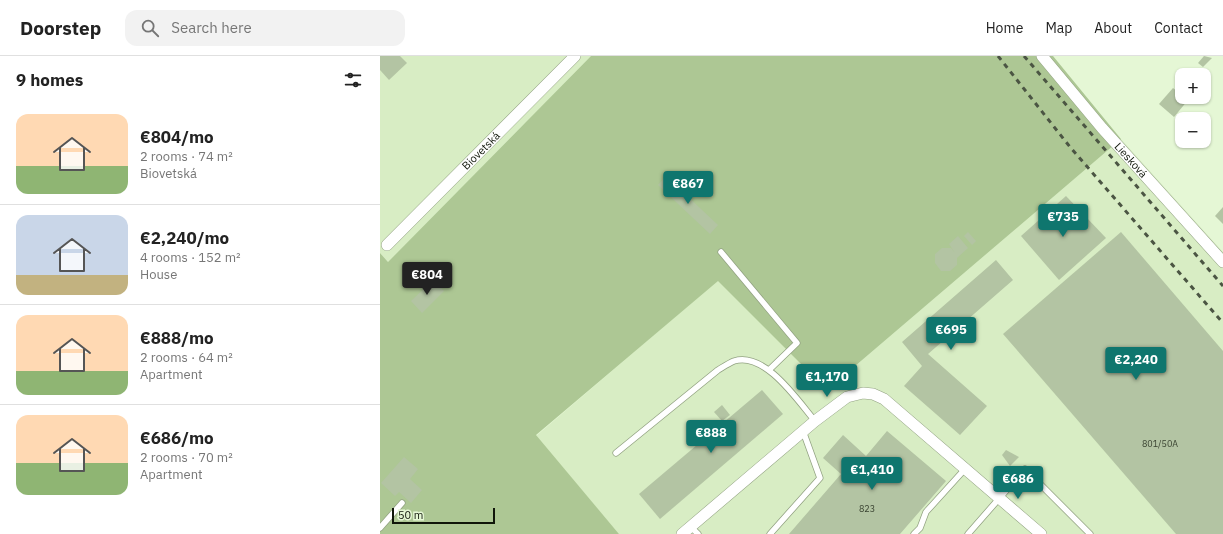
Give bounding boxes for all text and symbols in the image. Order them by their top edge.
search box [125,10,405,46]
text: Doorstep [20,16,101,40]
icon: search [139,17,161,39]
text: Search here [171,18,252,37]
text: Home [986,19,1023,37]
text: Map [1045,19,1072,37]
text: About [1094,19,1132,37]
text: Contact [1154,19,1203,37]
map controls [1175,68,1211,148]
button: + [1175,68,1211,104]
text: 9 homes [16,69,83,91]
icon: filters [342,69,364,91]
button: − [1175,112,1211,148]
text: €804/mo [140,126,214,148]
street label: Biovetská [459,129,503,173]
icon: home [48,130,96,178]
street label: Liesková [1112,140,1151,181]
text: 2 rooms · 74 m² [140,148,233,165]
text: Biovetská [140,165,197,182]
pin: €867 [664,171,712,205]
text: €867 [672,175,704,192]
pin: €735 [1039,204,1087,238]
text: €735 [1047,208,1079,225]
text: €2,240/mo [140,227,229,249]
icon: home [48,231,96,279]
text: 4 rooms · 152 m² [140,249,241,266]
pin: €804 [403,262,451,296]
text: House [140,266,177,283]
text: €804 [411,266,443,283]
pin: €695 [927,317,975,351]
text: €695 [935,321,967,338]
text: €888/mo [140,327,214,349]
icon: home [48,331,96,379]
pin: €2,240 [1103,347,1169,381]
text: 2 rooms · 64 m² [140,349,233,366]
text: €2,240 [1114,351,1158,368]
pin: €1,170 [794,364,860,398]
text: Apartment [140,366,203,383]
text: €1,170 [805,368,849,385]
pin: €888 [687,420,735,454]
text: €888 [695,424,727,441]
text: €686/mo [140,427,214,449]
icon: home [48,431,96,479]
house number: 801/50A [1142,438,1178,449]
text: 2 rooms · 70 m² [140,449,233,466]
pin: €1,410 [839,457,905,491]
text: €1,410 [850,461,894,478]
text: Apartment [140,466,203,483]
pin: €686 [994,466,1042,500]
text: €686 [1002,470,1034,487]
house number: 823 [859,503,875,514]
scale bar [392,506,495,525]
text: 50 m [398,508,423,522]

